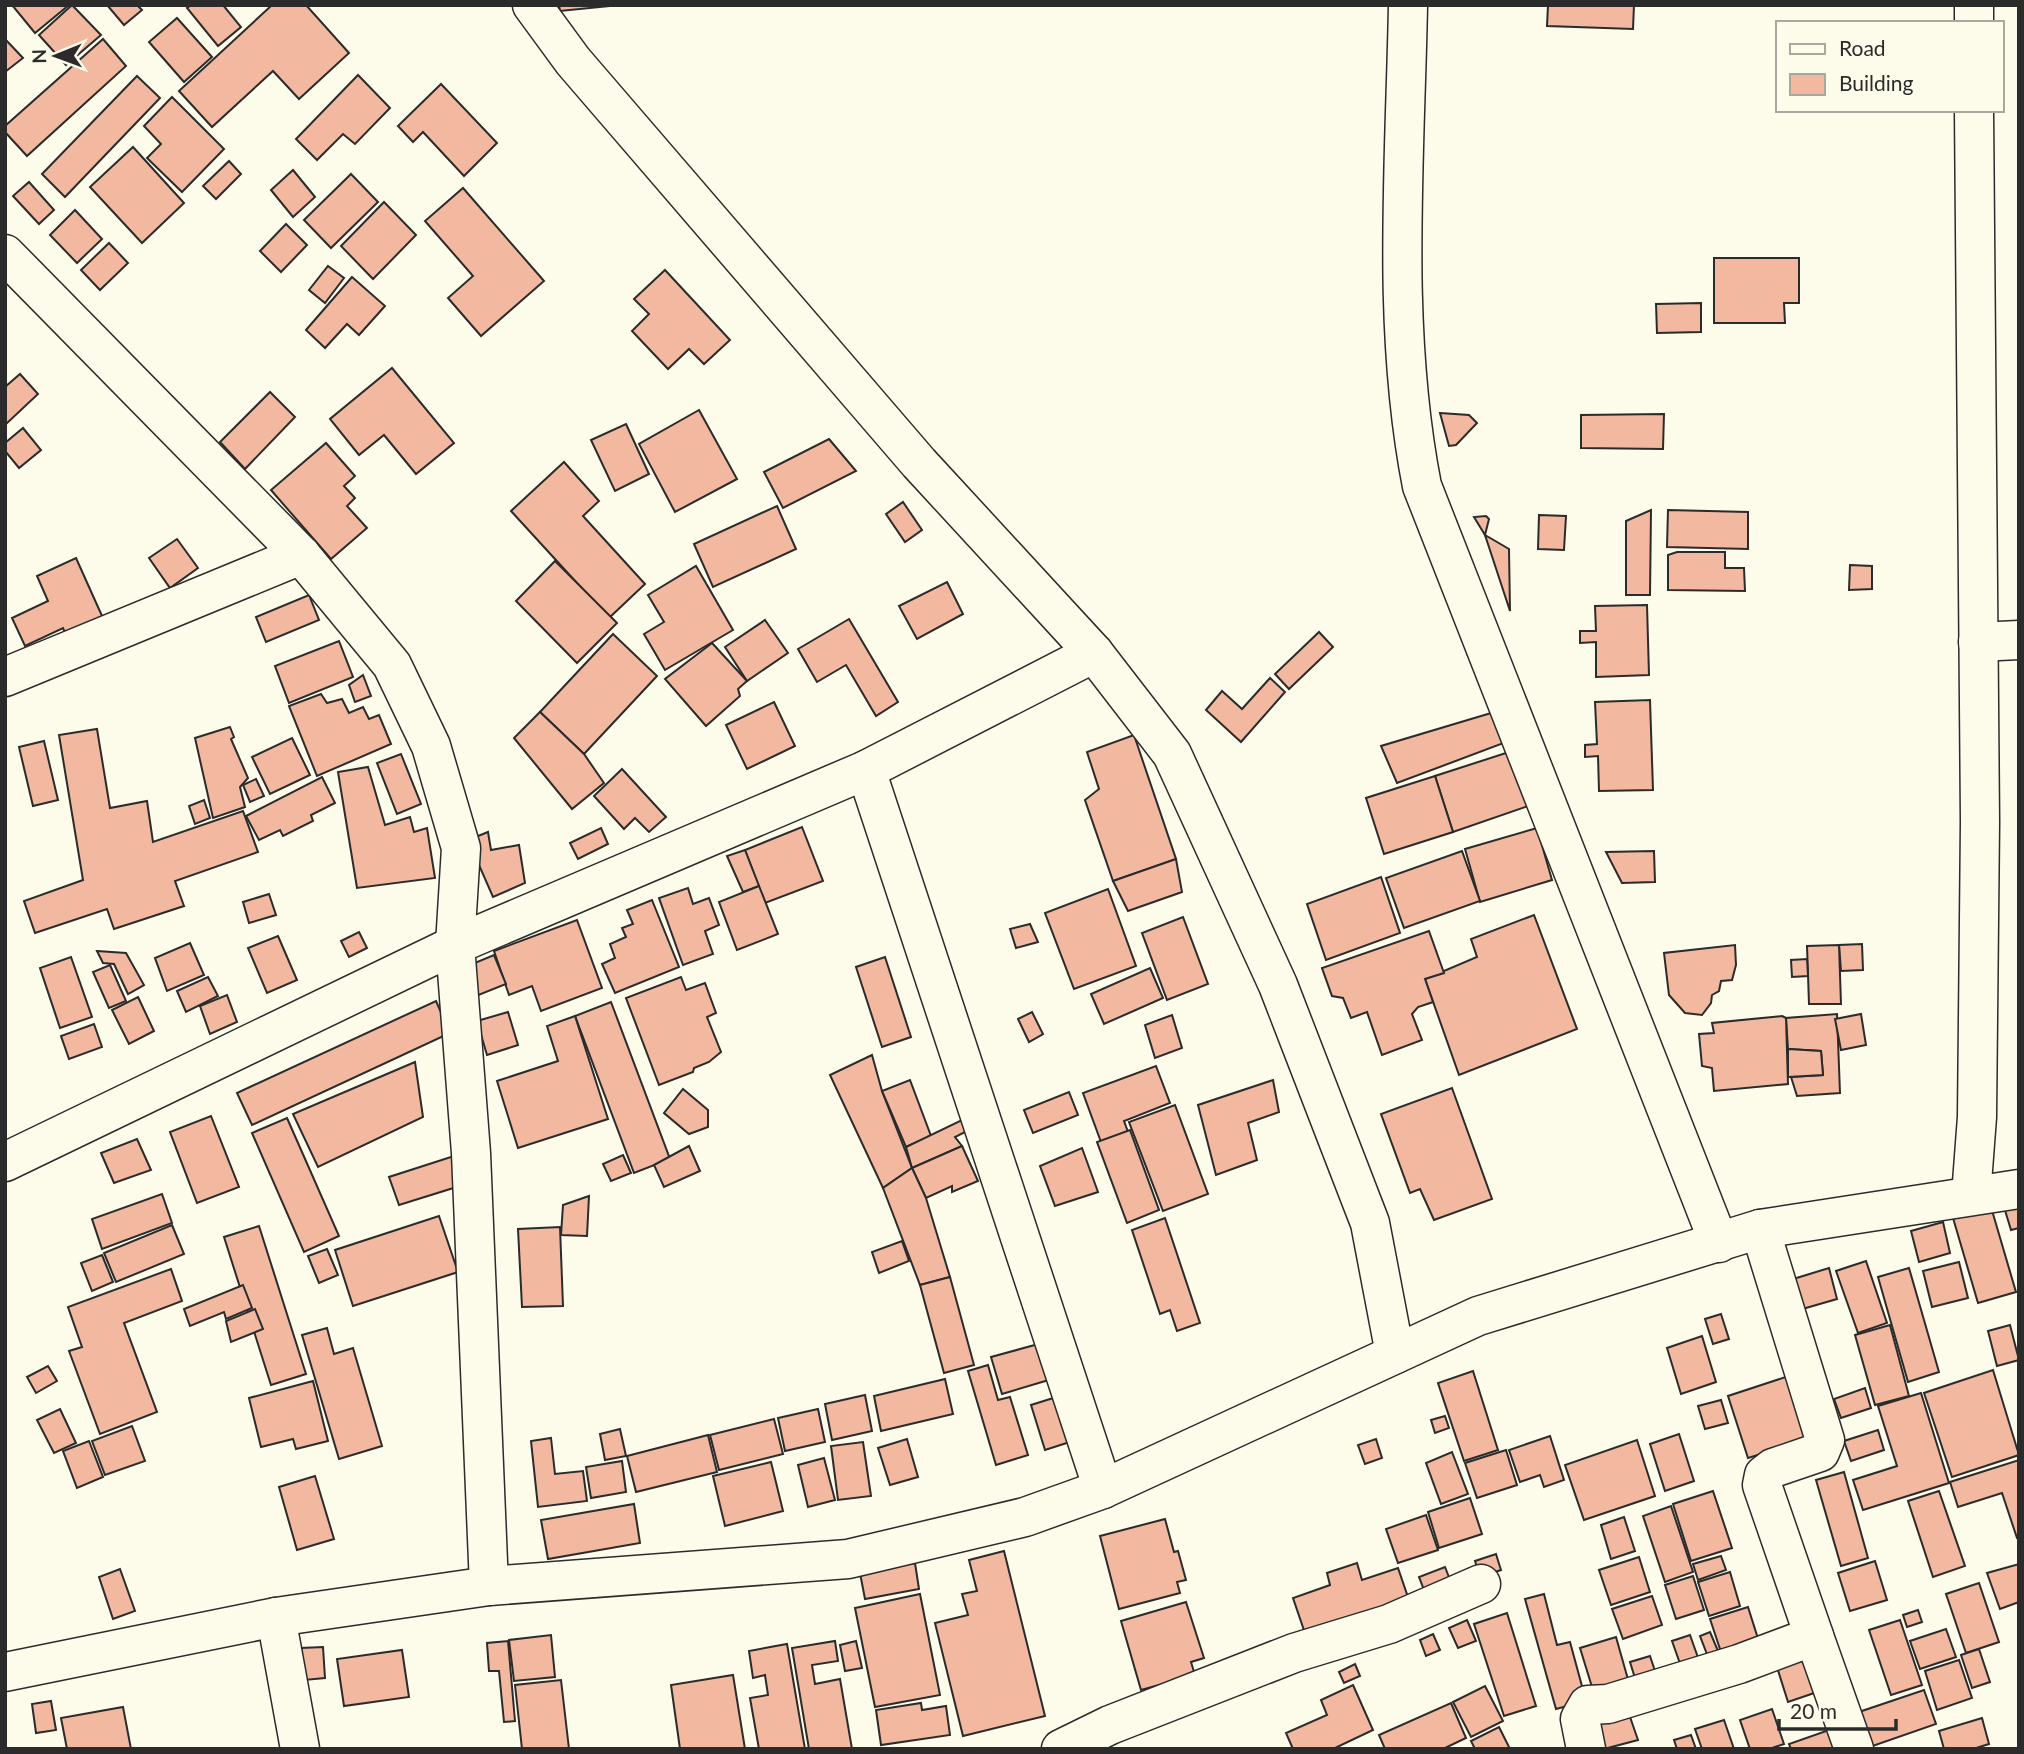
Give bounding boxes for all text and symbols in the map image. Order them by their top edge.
north arrow [21,21,91,91]
legend [1776,21,2003,112]
text: Road [1839,35,1886,60]
text: N [27,49,50,64]
text: Building [1839,70,1914,95]
scale bar [1779,1688,1896,1732]
text: 20 m [1790,1698,1837,1723]

